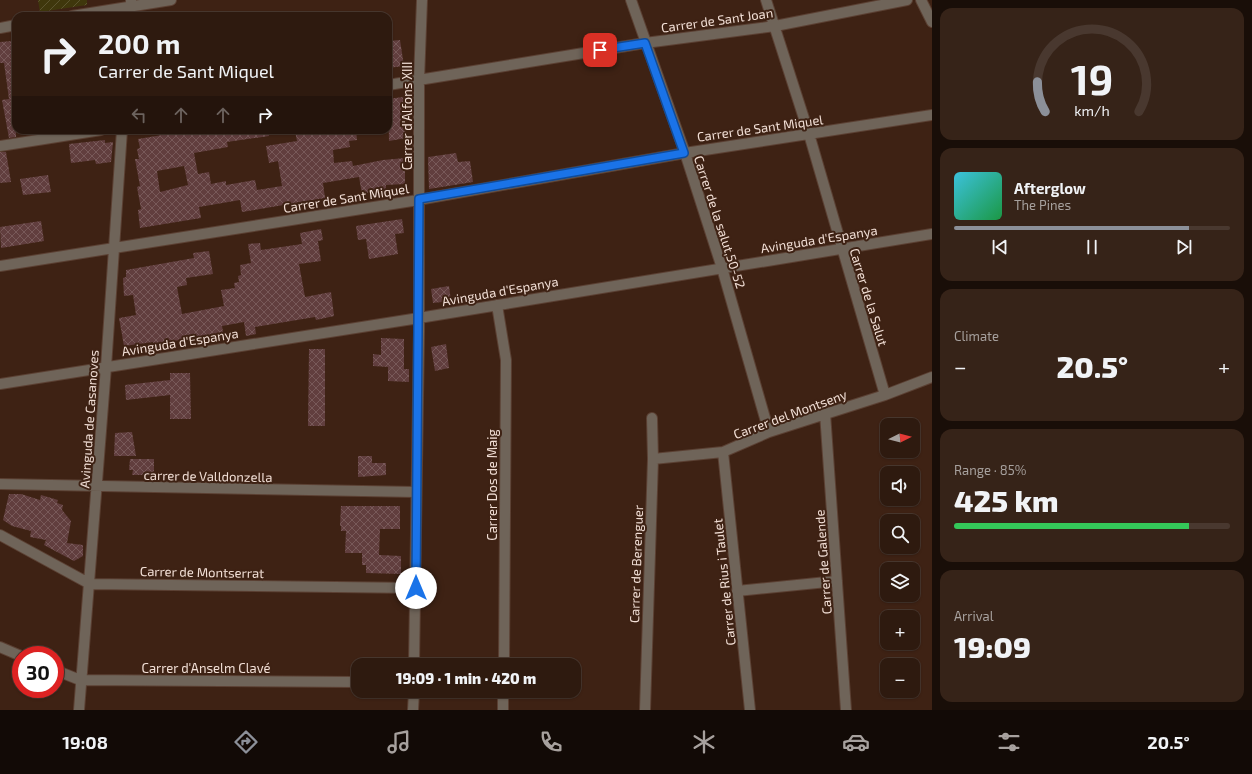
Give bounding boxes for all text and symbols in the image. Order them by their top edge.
street label: Carrer de Sant Joan [660,4,774,36]
text: 200 m [98,26,180,60]
icon: right [32,28,84,80]
pin [583,33,617,67]
icon: arrive [589,39,611,61]
text: 19 [1071,53,1113,103]
text: Carrer de Sant Miquel [98,60,274,82]
street label: Carrer d'Alfons XIII [399,62,415,170]
text: km/h [1074,102,1110,119]
icon: left [128,104,150,126]
icon: ahead [170,104,192,126]
icon: ahead [212,104,234,126]
icon: right [254,104,276,126]
street label: Carrer de Sant Miquel [696,111,824,145]
street label: Carrer de la salut,50-52 [691,154,749,290]
text: Afterglow [1014,179,1086,197]
street label: Carrer de Sant Miquel [282,180,410,216]
text: The Pines [1014,197,1071,213]
street label: Avinguda d'Espanya [760,222,878,256]
icon: previous [989,236,1011,258]
icon: pause [1081,236,1103,258]
icon: next [1173,236,1195,258]
street label: Carrer de la Salut [847,246,892,348]
street label: Avinguda d'Espanya [441,273,559,309]
street label: Avinguda d'Espanya [121,325,239,359]
text: Climate [954,328,999,344]
text: 20.5° [1057,348,1128,384]
street label: Avinguda de Casanoves [76,349,102,489]
text: − [954,353,967,379]
text: + [1218,353,1230,379]
street label: Carrer del Montseny [731,386,849,442]
north arrow [880,418,920,458]
map controls [880,418,920,698]
street label: Carrer Dos de Maig [484,429,500,541]
text: Range · 85% [954,462,1026,478]
button: sound [880,466,920,506]
street label: carrer de Valldonzella [143,467,273,485]
text: 425 km [954,482,1059,518]
street label: Carrer de Berenguer [626,505,646,623]
street label: Carrer de Galende [811,509,835,615]
button: search [880,514,920,554]
street label: Carrer de Rius i Taulet [709,518,739,646]
button: layers [880,562,920,602]
street label: Carrer de Montserrat [140,563,264,581]
position arrow [395,567,437,609]
text: Arrival [954,608,994,624]
button: + [880,610,920,650]
text: 19:09 [954,628,1031,664]
speed limit sign: 30 [12,646,64,698]
button: − [880,658,920,698]
street label: Carrer d'Anselm Clavé [142,660,270,676]
text: 19:09 · 1 min · 420 m [396,669,536,687]
icon: directions [232,728,260,756]
icon: music [385,728,413,756]
icon: phone [537,728,565,756]
icon: climate [690,728,718,756]
icon: car [842,728,870,756]
icon: filters [995,728,1023,756]
text: 19:08 [62,731,108,753]
text: 20.5° [1147,731,1190,753]

